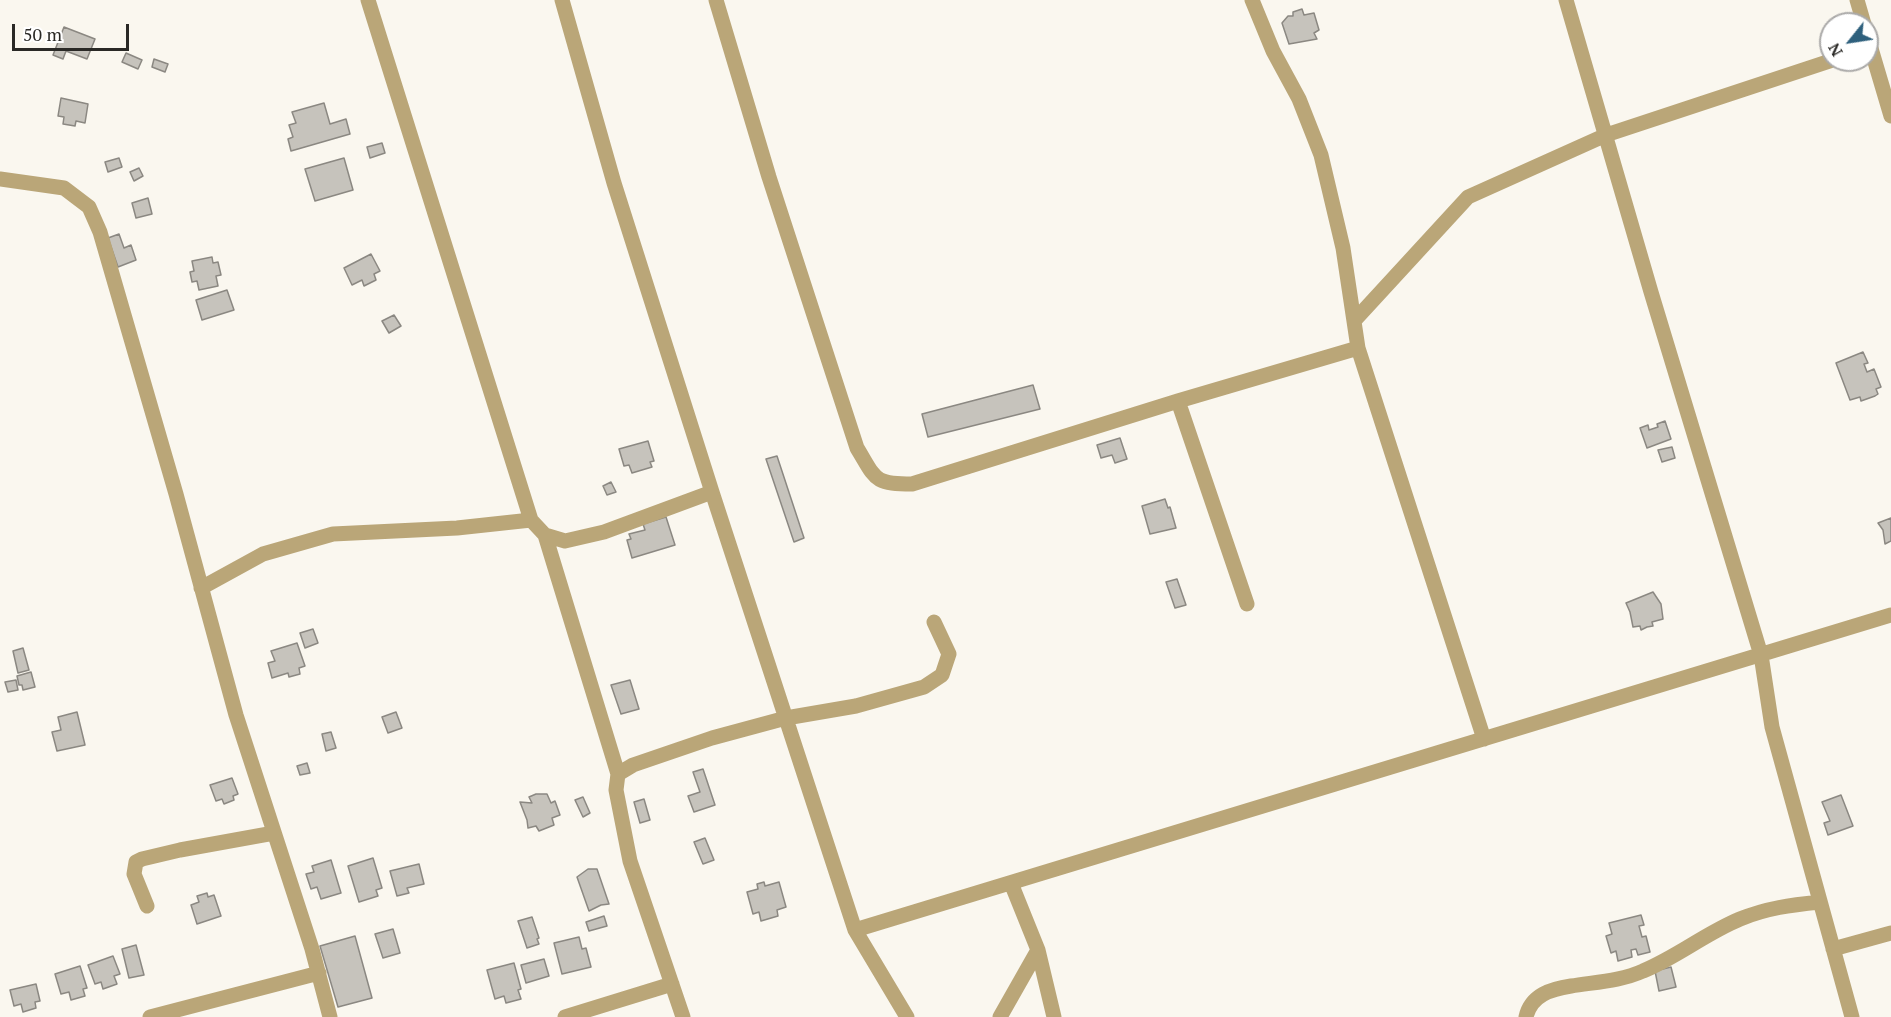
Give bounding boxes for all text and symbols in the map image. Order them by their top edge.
scale bar [15,12,132,50]
north arrow [1819,12,1879,72]
text: 50 m [23,22,62,46]
text: N [1823,39,1848,61]

